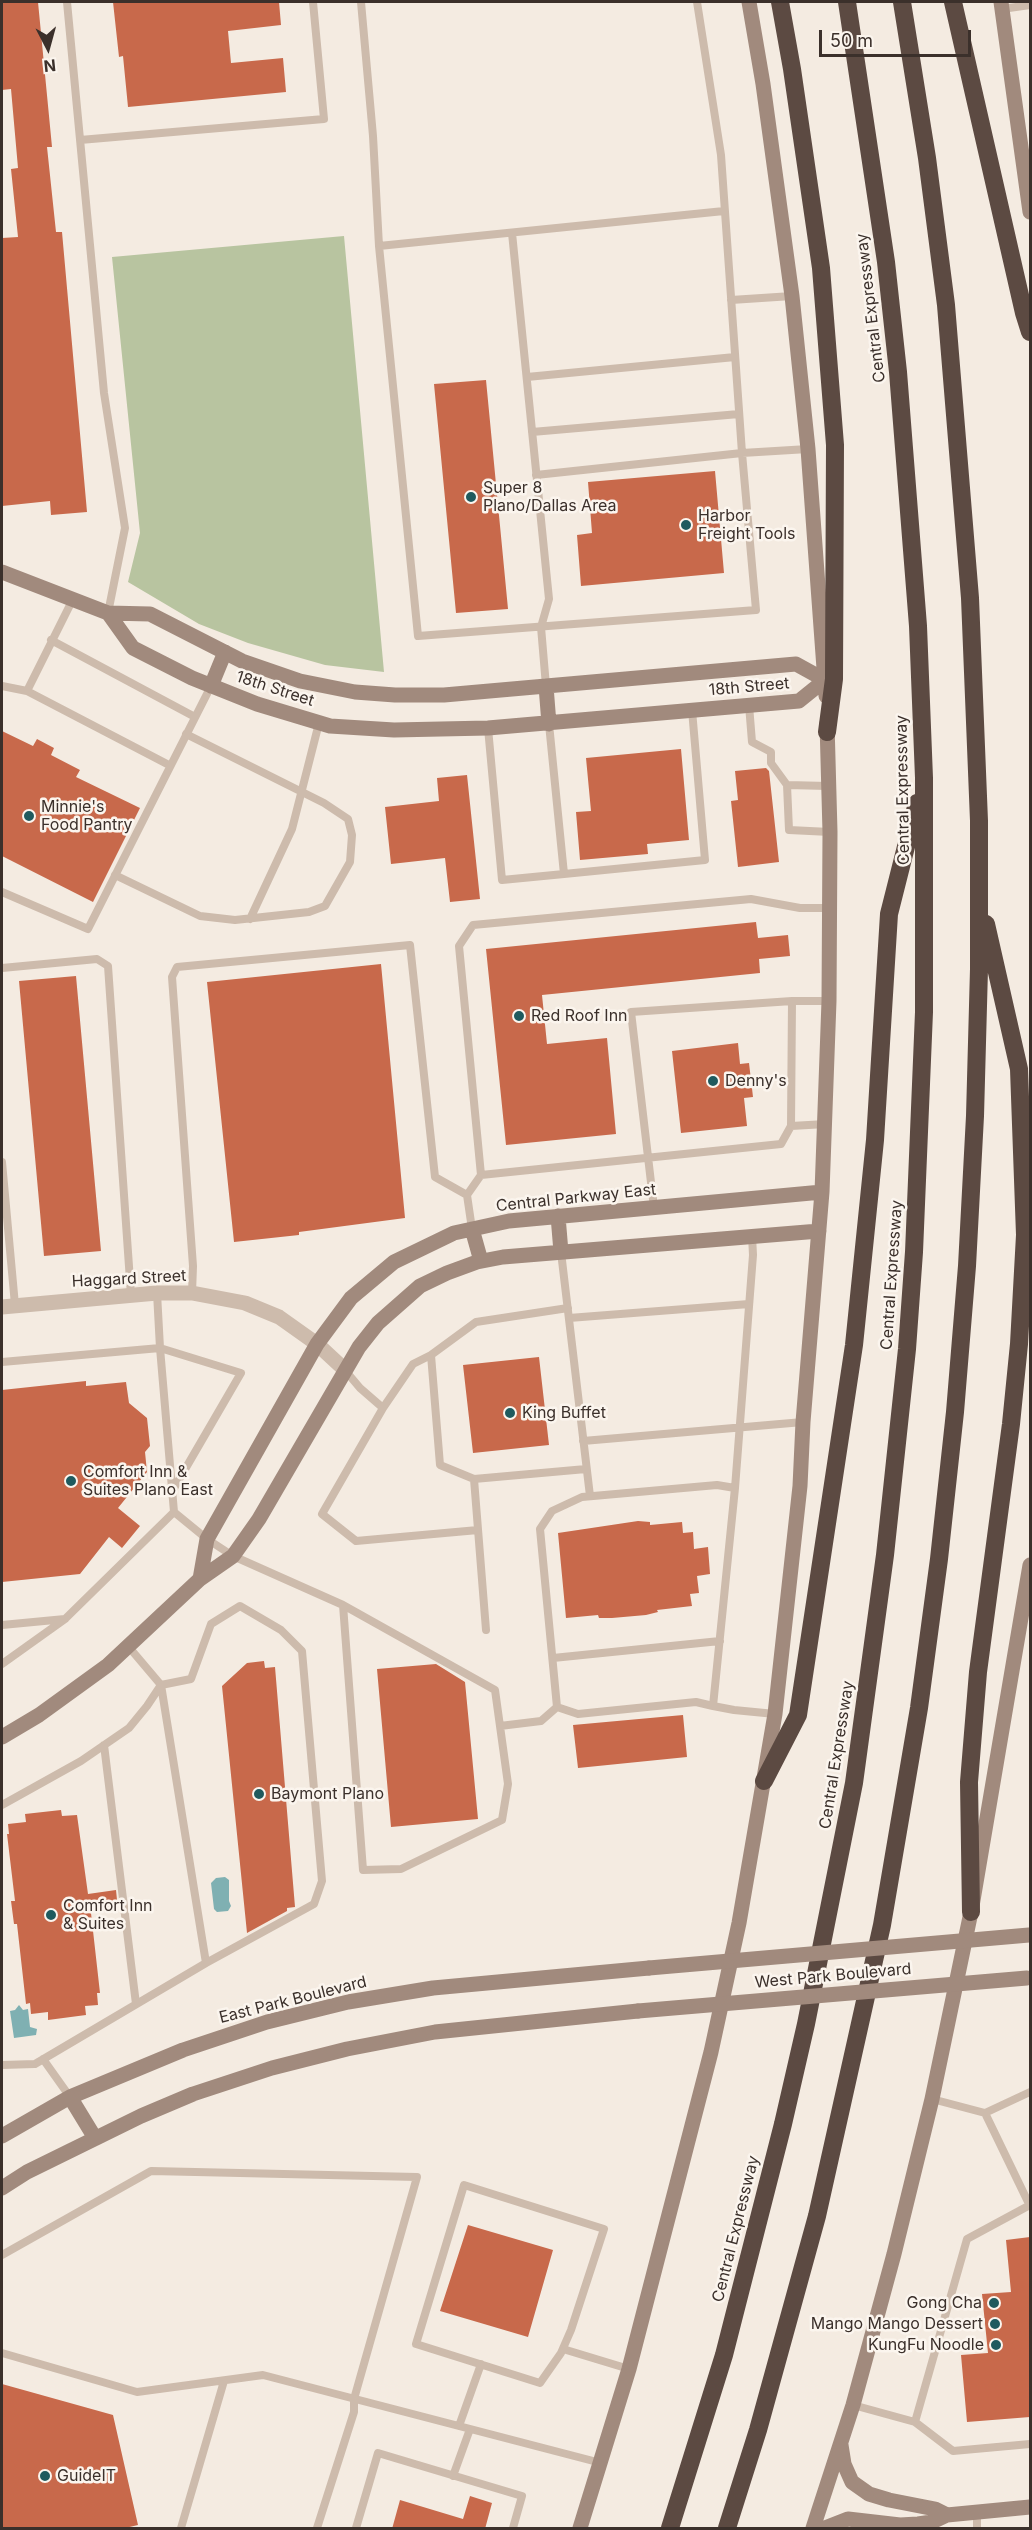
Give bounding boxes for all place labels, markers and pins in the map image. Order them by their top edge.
place label: Super 8 Plano/Dallas Area [483,478,616,516]
marker: Super 8 Plano/Dallas Area [464,490,478,504]
place label: Harbor Freight Tools [698,506,796,544]
marker: Harbor Freight Tools [679,518,693,532]
place label: Minnie's Food Pantry [41,797,132,835]
marker: Minnie's Food Pantry [22,809,36,823]
place label: Red Roof Inn [531,1006,628,1026]
marker: Red Roof Inn [512,1009,526,1023]
place label: Denny's [725,1071,787,1091]
marker: Denny's [706,1074,720,1088]
place label: King Buffet [522,1403,606,1423]
marker: King Buffet [503,1406,517,1420]
place label: Comfort Inn & Suites Plano East [83,1462,213,1500]
marker: Comfort Inn & Suites Plano East [64,1474,78,1488]
place label: Baymont Plano [271,1784,384,1804]
marker: Baymont Plano [252,1787,266,1801]
place label: Comfort Inn & Suites [63,1896,153,1934]
marker: Comfort Inn & Suites [44,1908,58,1922]
place label: Gong Cha [907,2293,982,2313]
marker: Gong Cha [987,2296,1001,2310]
place label: Mango Mango Dessert [811,2314,983,2334]
marker: Mango Mango Dessert [988,2317,1002,2331]
place label: KungFu Noodle [868,2335,984,2355]
marker: KungFu Noodle [989,2338,1003,2352]
place label: GuideIT [57,2466,116,2486]
marker: GuideIT [38,2469,52,2483]

